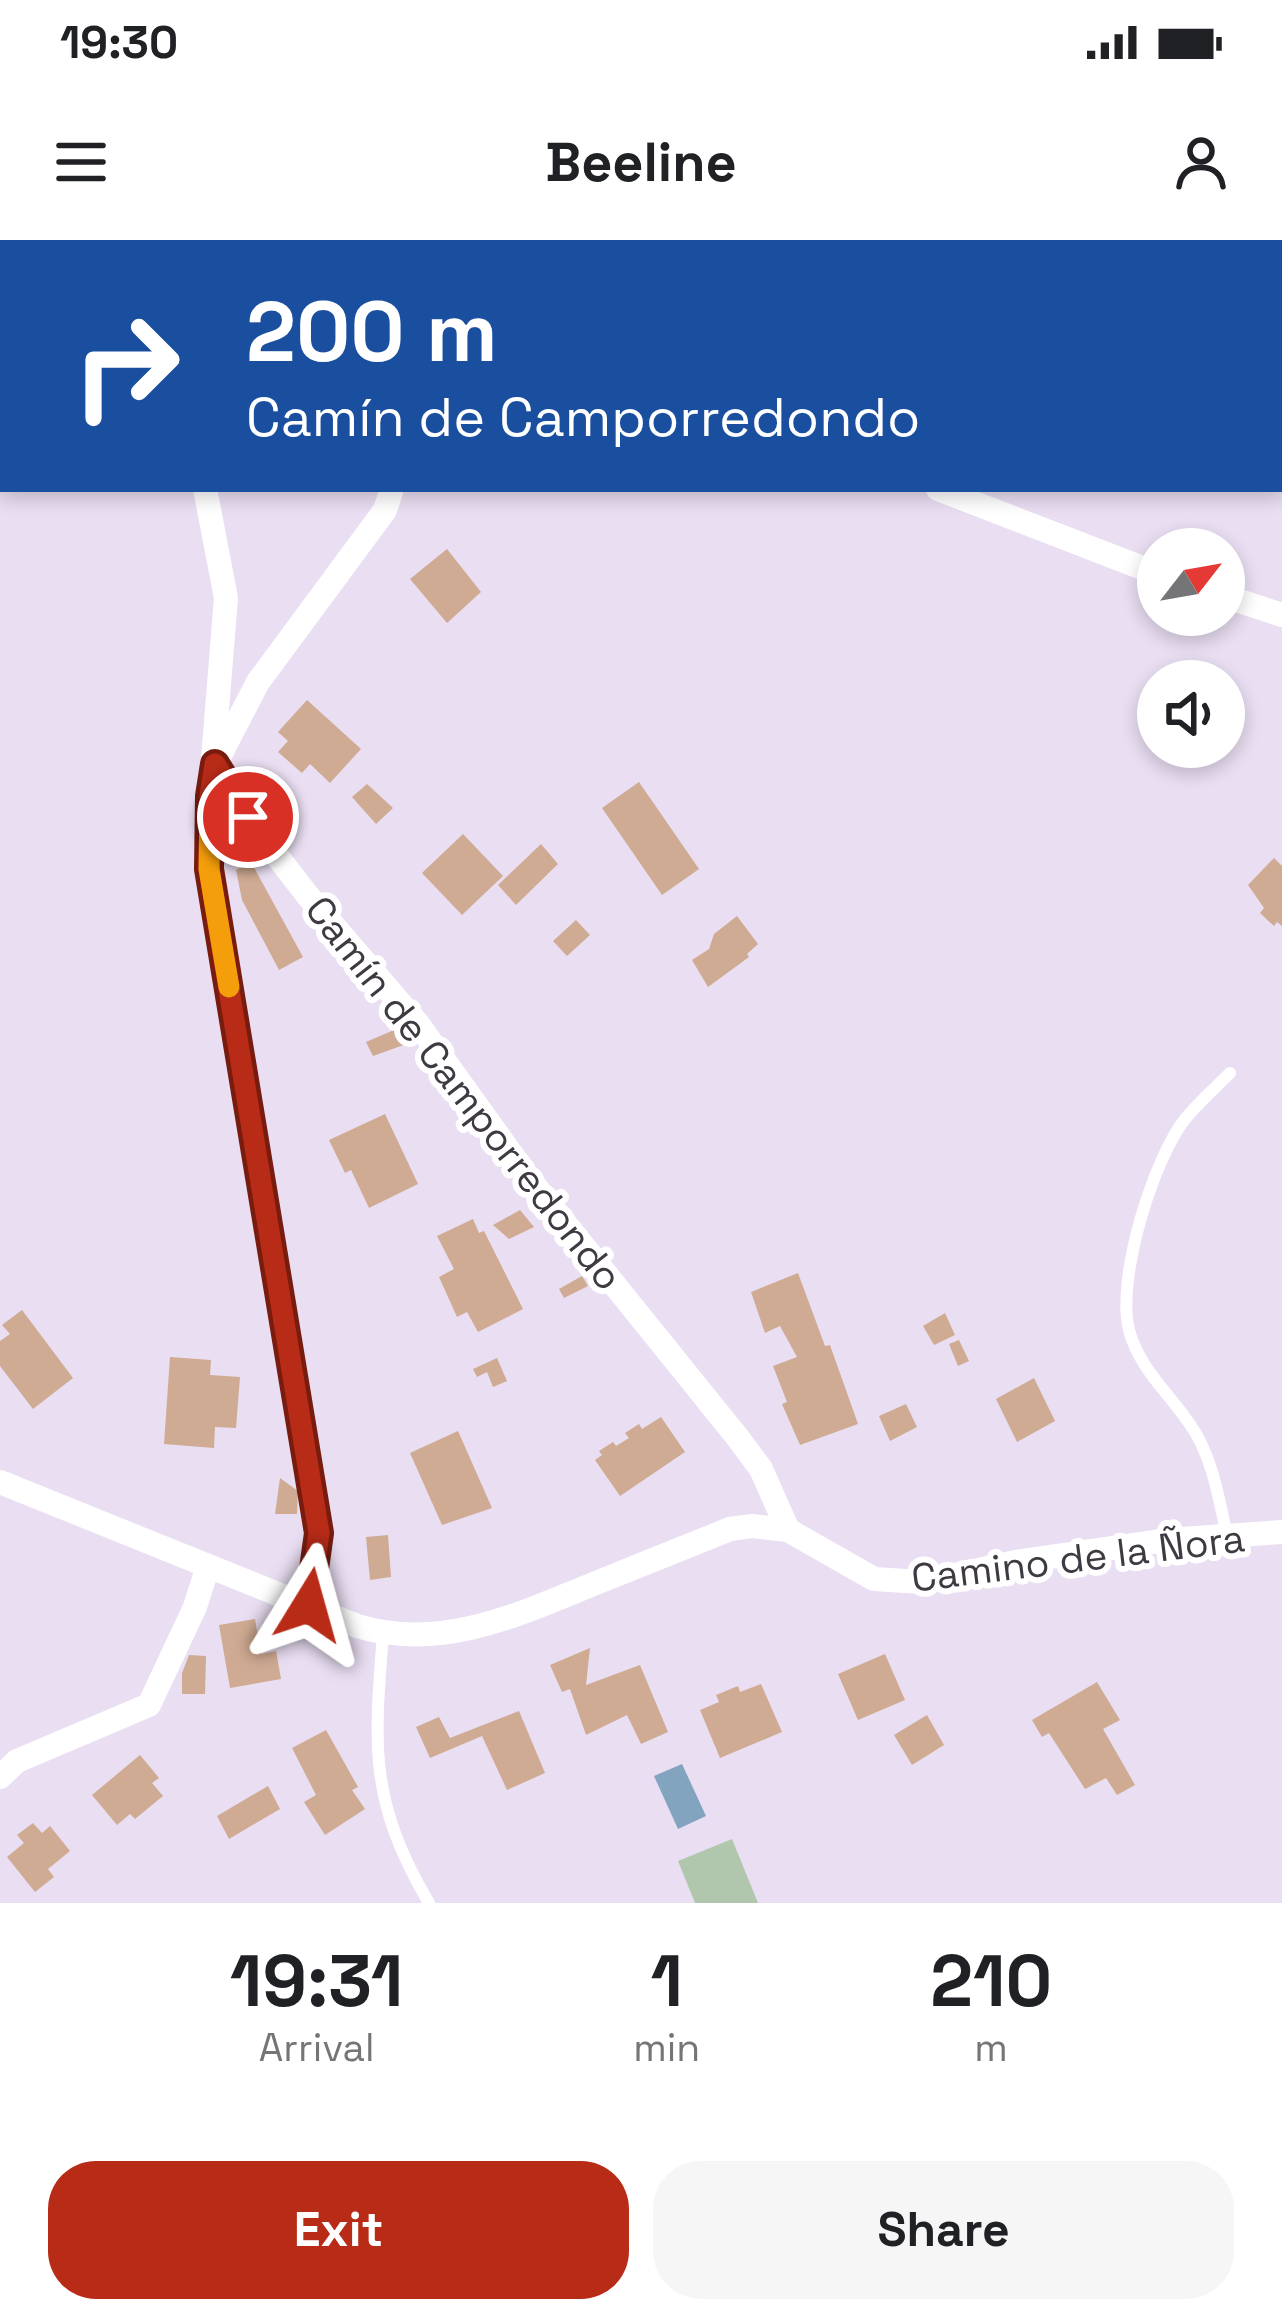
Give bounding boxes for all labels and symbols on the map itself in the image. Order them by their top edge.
north arrow [1137,528,1245,636]
pin [197,766,299,868]
street label: Camín de Camporredondo [295,886,633,1300]
street label: Camino de la Ñora [909,1513,1247,1603]
position arrow [246,1542,372,1668]

